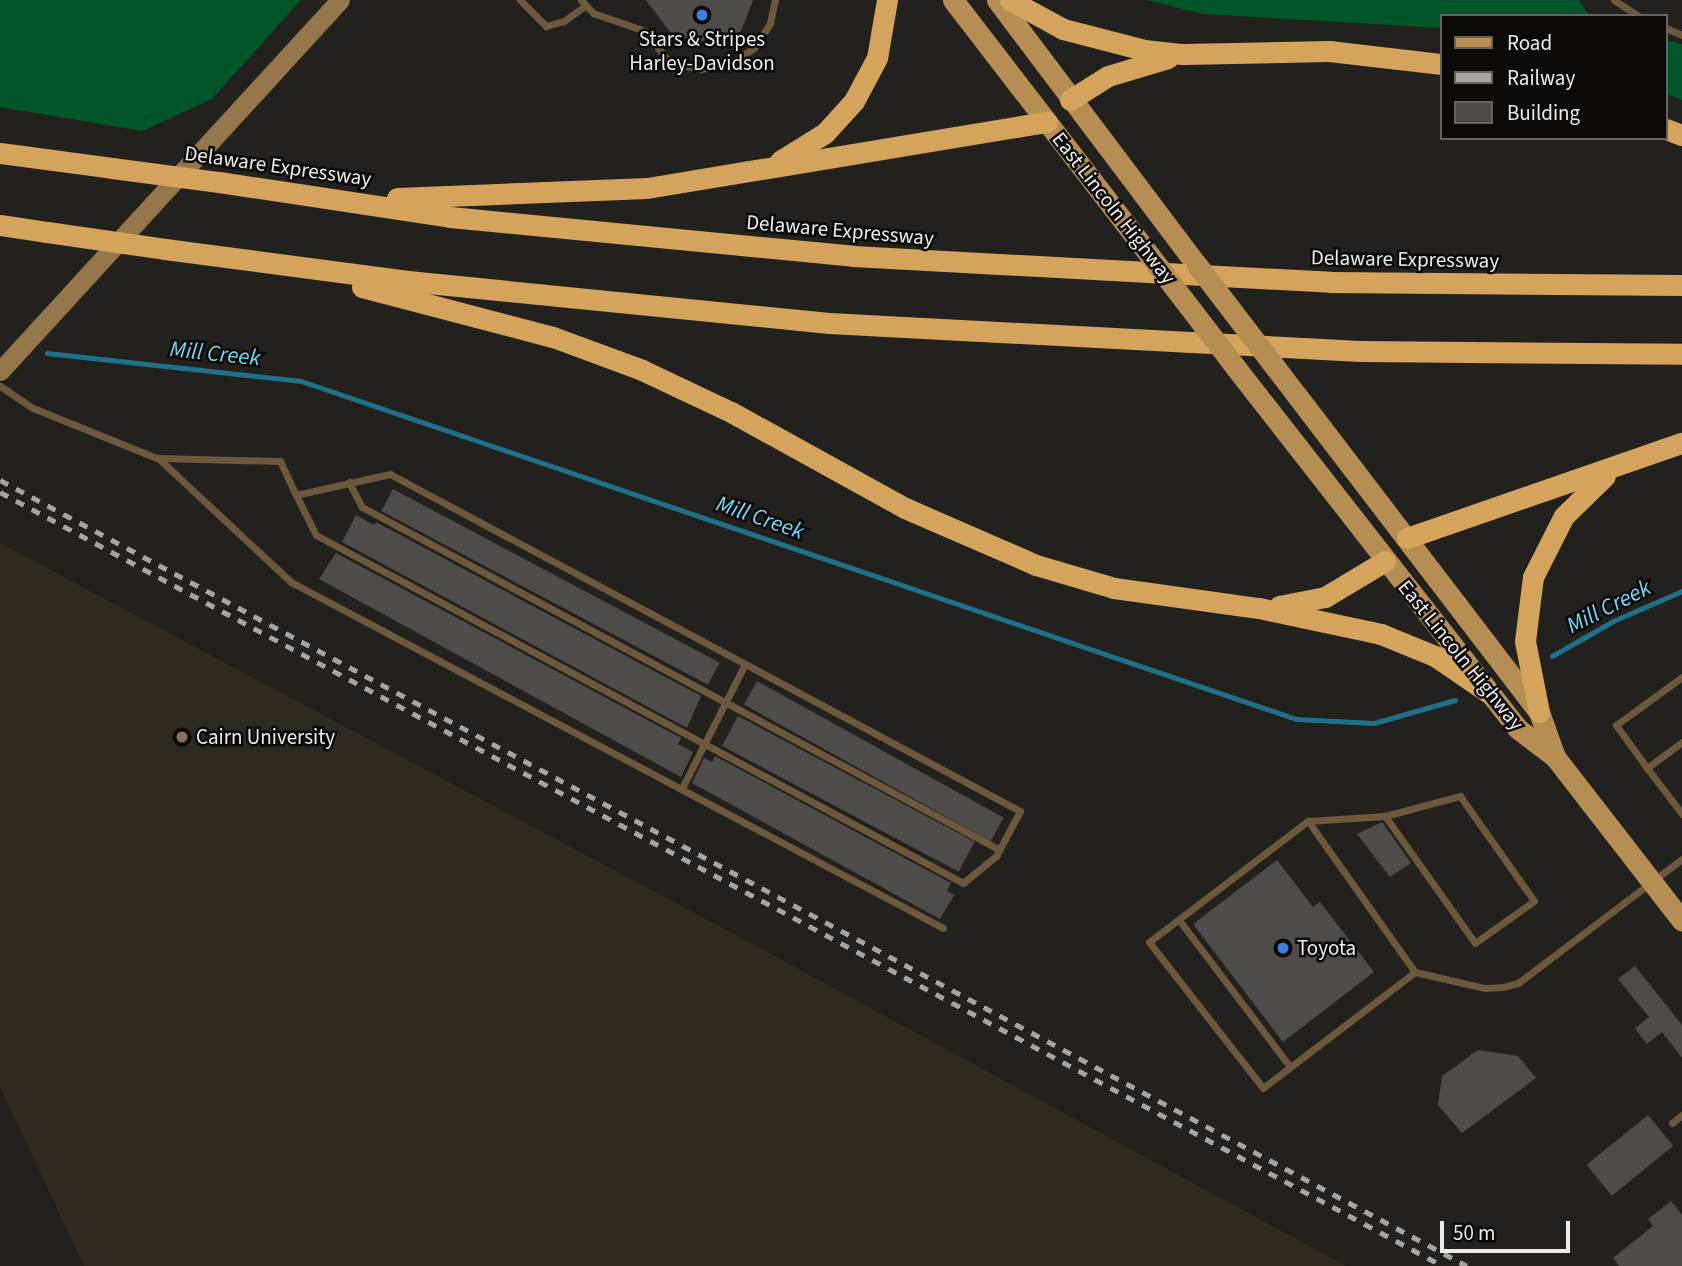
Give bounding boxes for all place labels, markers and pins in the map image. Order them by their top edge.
marker: Stars & Stripes Harley-Davidson [694,7,710,23]
place label: Stars & Stripes Harley-Davidson [629,26,775,76]
place label: Cairn University [196,724,335,750]
marker: Cairn University [174,729,190,745]
place label: Toyota [1297,935,1356,961]
marker: Toyota [1275,940,1291,956]

